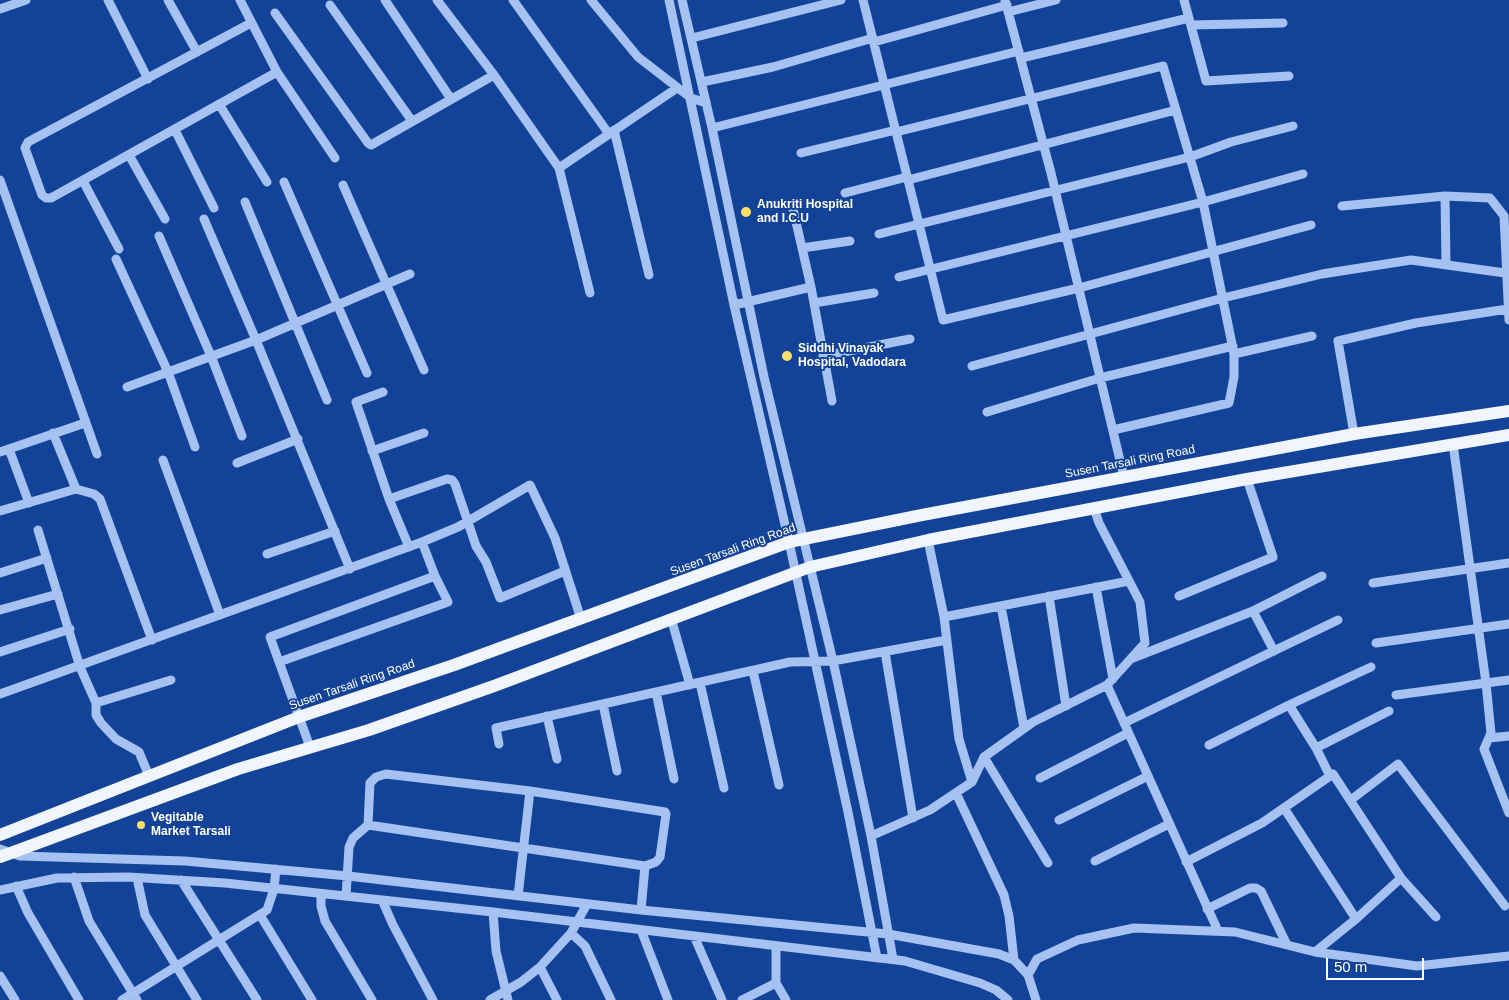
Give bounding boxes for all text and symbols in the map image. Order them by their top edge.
place label: Anukriti Hospital and I.C.U [757,198,853,226]
marker: Anukriti Hospital and I.C.U [739,205,753,219]
place label: Siddhi Vinayak Hospital, Vadodara [798,342,906,370]
marker: Siddhi Vinayak Hospital, Vadodara [780,349,794,363]
street label: Susen Tarsali Ring Road [1064,442,1196,482]
street label: Susen Tarsali Ring Road [668,521,798,579]
street label: Susen Tarsali Ring Road [287,657,417,713]
place label: Vegitable Market Tarsali [151,811,231,839]
marker: Vegitable Market Tarsali [135,819,147,831]
scale bar [1329,948,1426,980]
text: 50 m [1334,958,1367,975]

